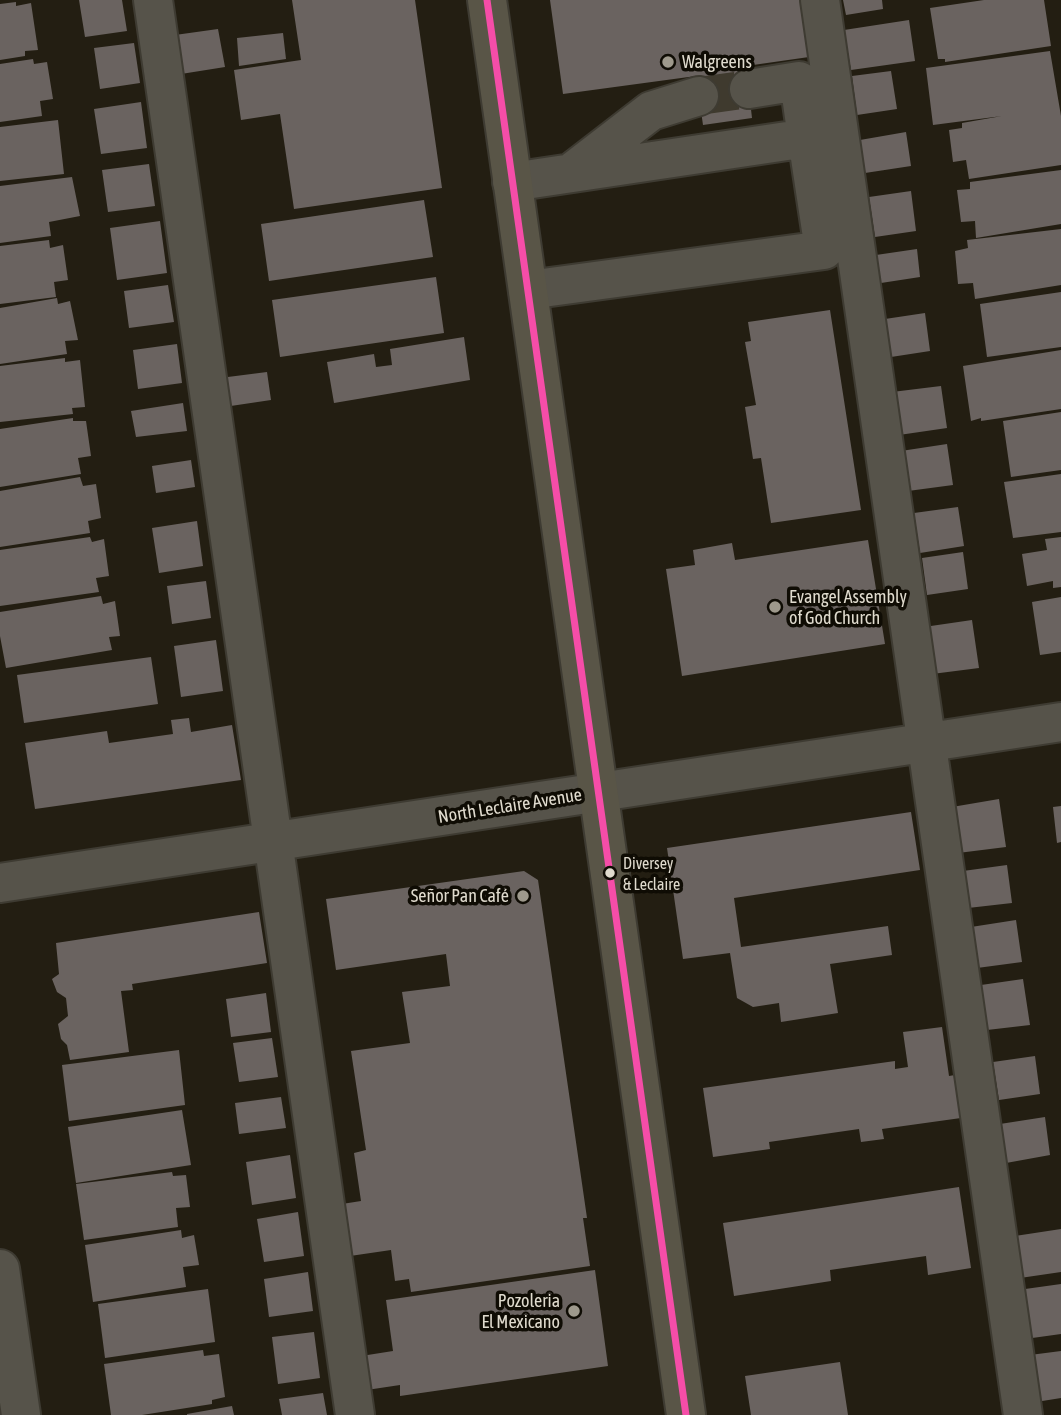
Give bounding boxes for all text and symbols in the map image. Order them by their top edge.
place label: Walgreens [682,51,752,73]
marker: Walgreens [660,54,676,70]
place label: Evangel Assembly of God Church [789,586,907,628]
marker: Evangel Assembly of God Church [767,599,783,615]
street label: North Leclaire Avenue [437,784,583,828]
place label: Diversey & Leclaire [623,854,680,892]
marker: Diversey & Leclaire [603,866,617,880]
place label: Señor Pan Café [411,885,509,907]
marker: Señor Pan Café [515,888,531,904]
place label: Pozoleria El Mexicano [481,1290,560,1332]
marker: Pozoleria El Mexicano [566,1303,582,1319]

